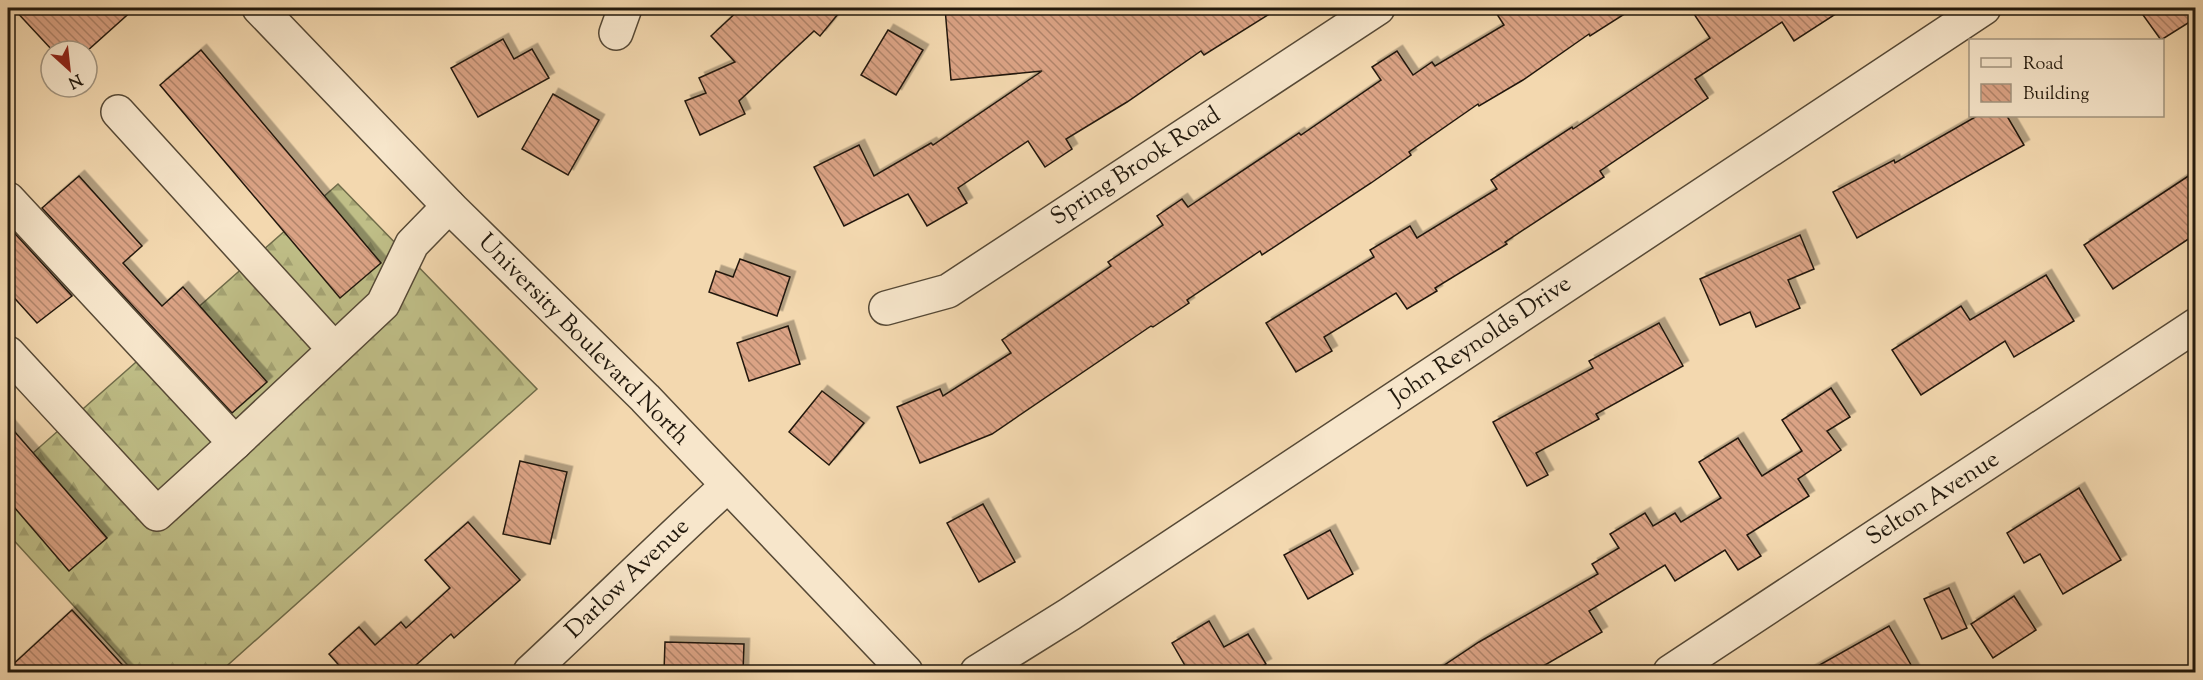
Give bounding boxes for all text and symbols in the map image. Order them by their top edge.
north arrow [39,39,99,99]
legend [1969,39,2164,117]
text: Road [2023,52,2063,78]
text: N [64,67,86,93]
text: Building [2023,82,2089,108]
street label: Spring Brook Road [1044,99,1228,235]
street label: University Boulevard North [469,226,697,454]
street label: John Reynolds Drive [1382,268,1578,415]
street label: Selton Avenue [1860,443,2006,555]
street label: Darlow Avenue [558,511,698,647]

